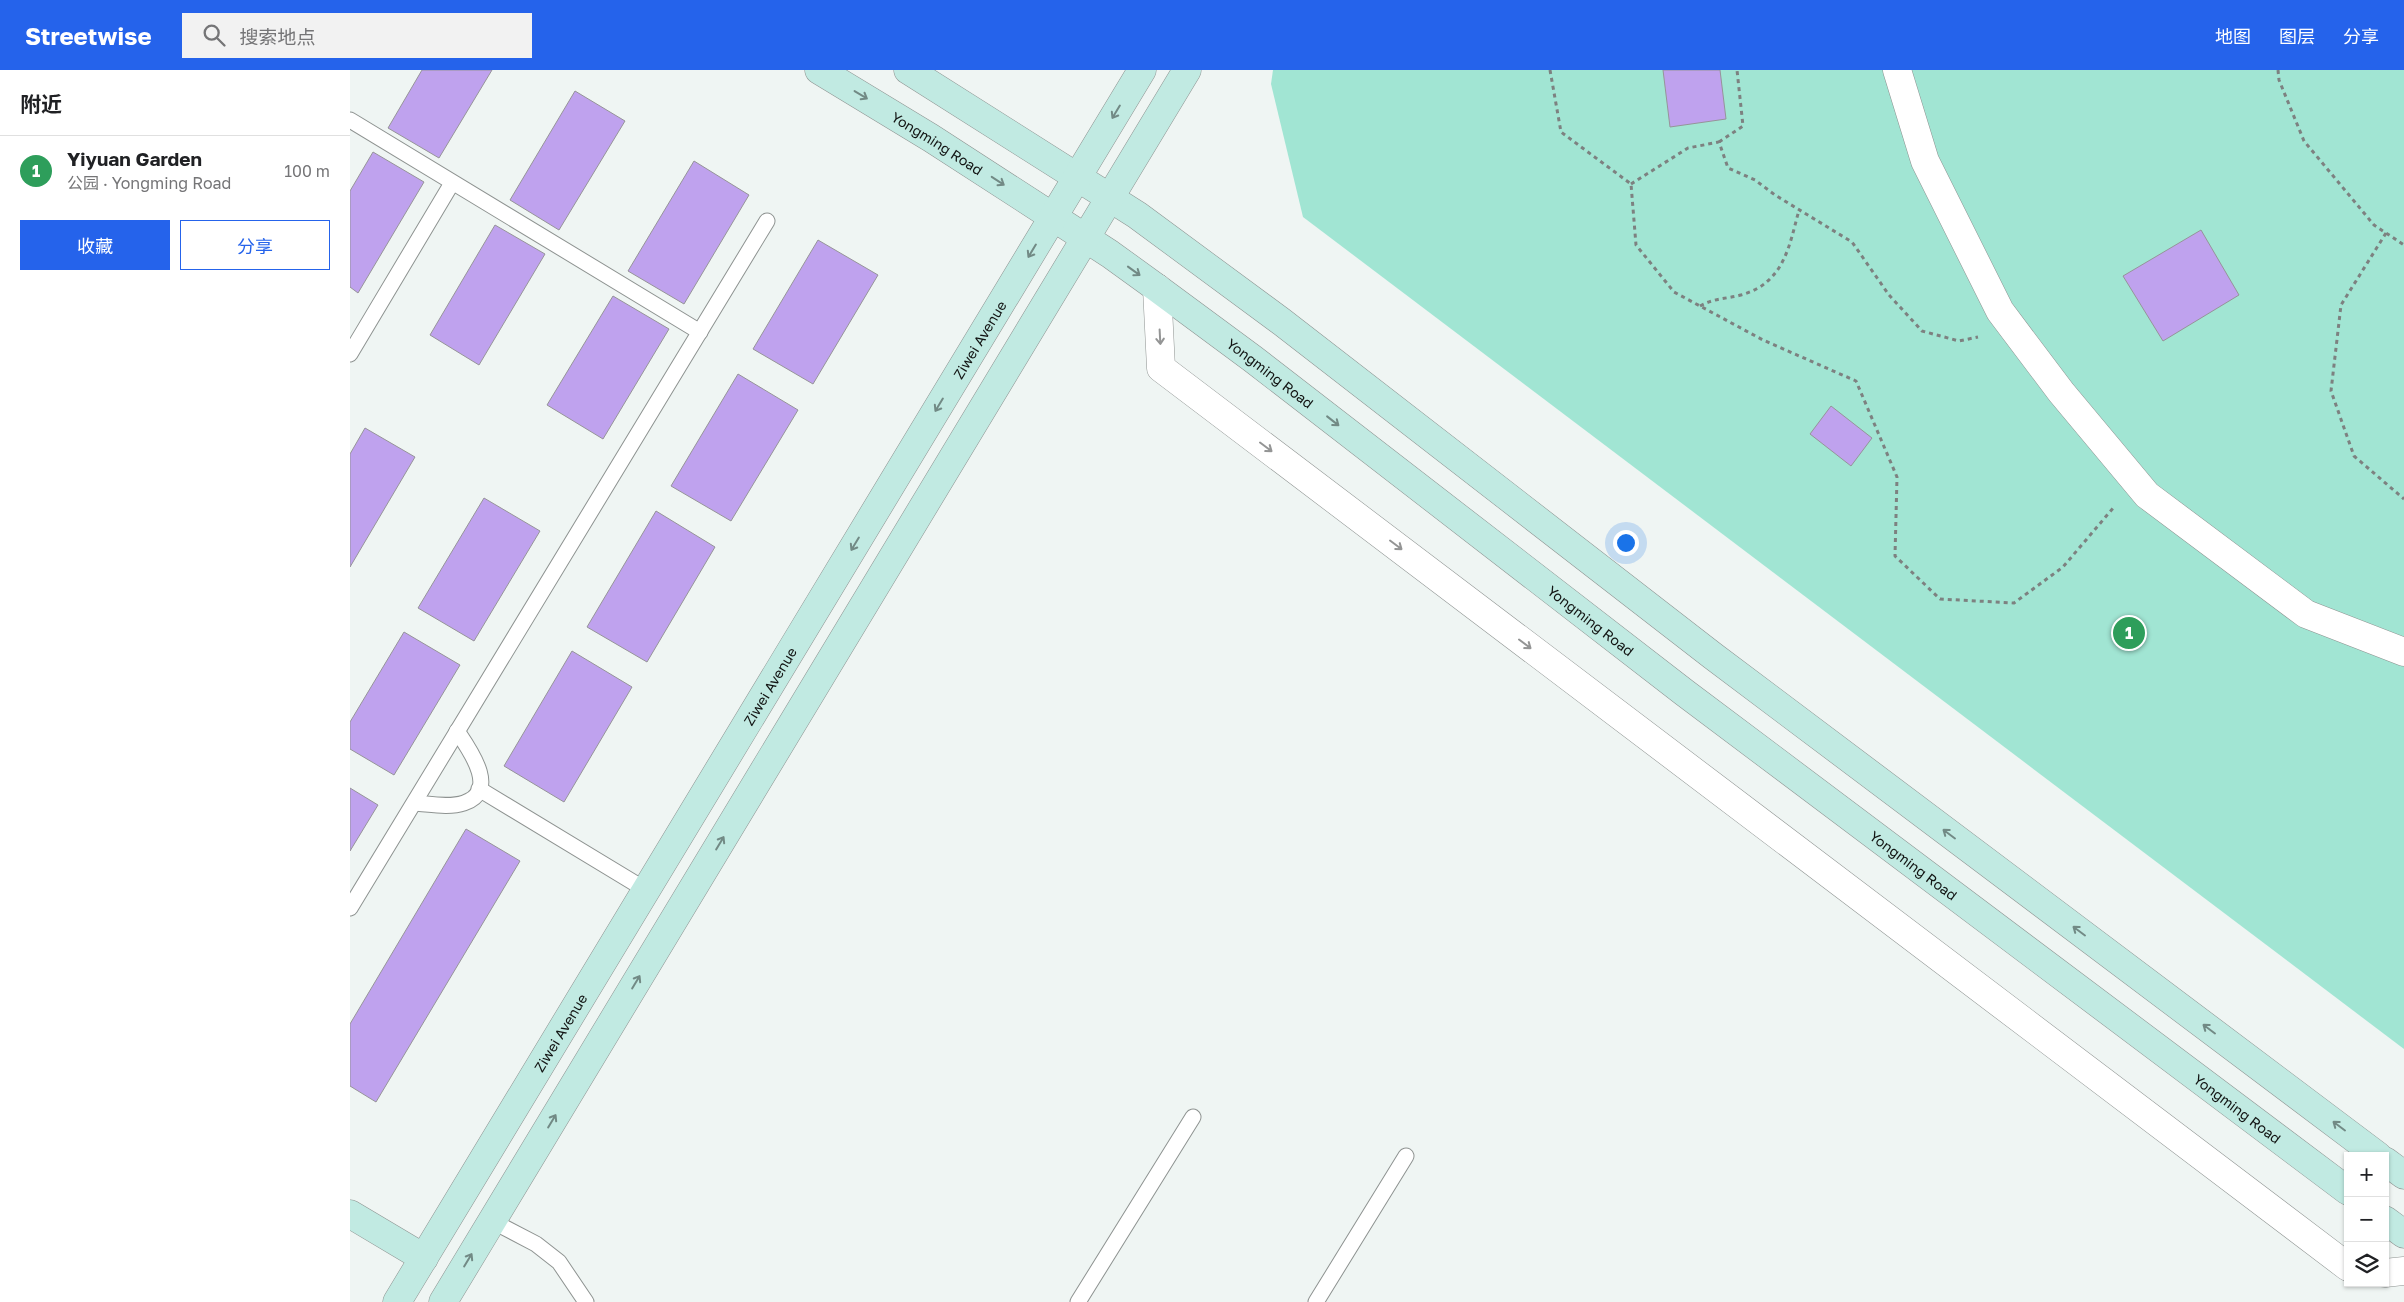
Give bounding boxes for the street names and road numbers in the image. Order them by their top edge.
street label: Yongming Road [889,108,986,178]
street label: Ziwei Avenue [949,297,1009,381]
street label: Yongming Road [1224,334,1317,411]
street label: Yongming Road [1544,582,1638,659]
street label: Ziwei Avenue [739,644,800,728]
street label: Yongming Road [1867,827,1961,903]
street label: Ziwei Avenue [530,990,590,1075]
street label: Yongming Road [2191,1070,2285,1146]

